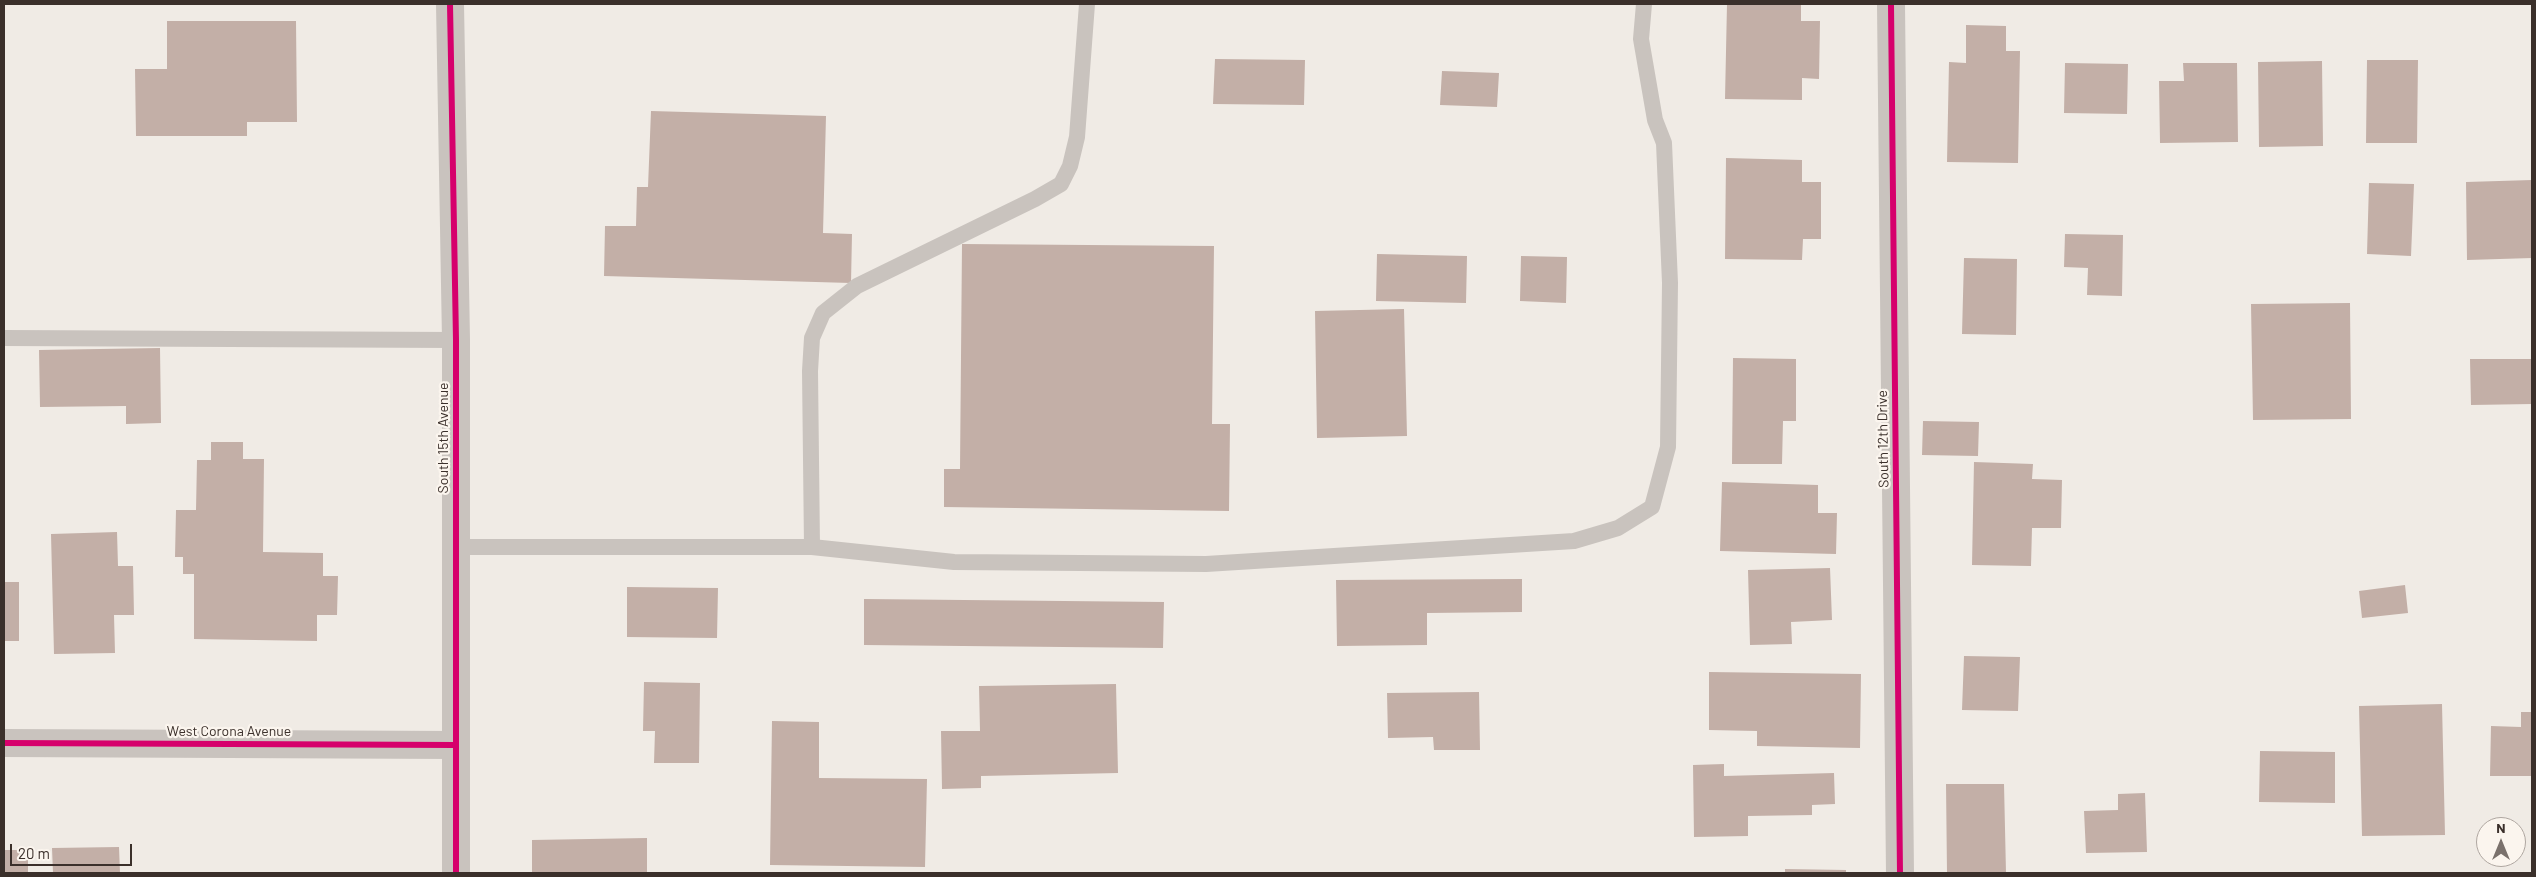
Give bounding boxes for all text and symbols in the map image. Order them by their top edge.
street label: South 15th Avenue [435,383,451,493]
street label: South 12th Drive [1874,390,1892,488]
street label: West Corona Avenue [167,723,291,739]
north arrow [2476,817,2526,867]
text: N [2496,819,2506,836]
scale bar [12,834,135,866]
text: 20 m [18,844,50,862]

